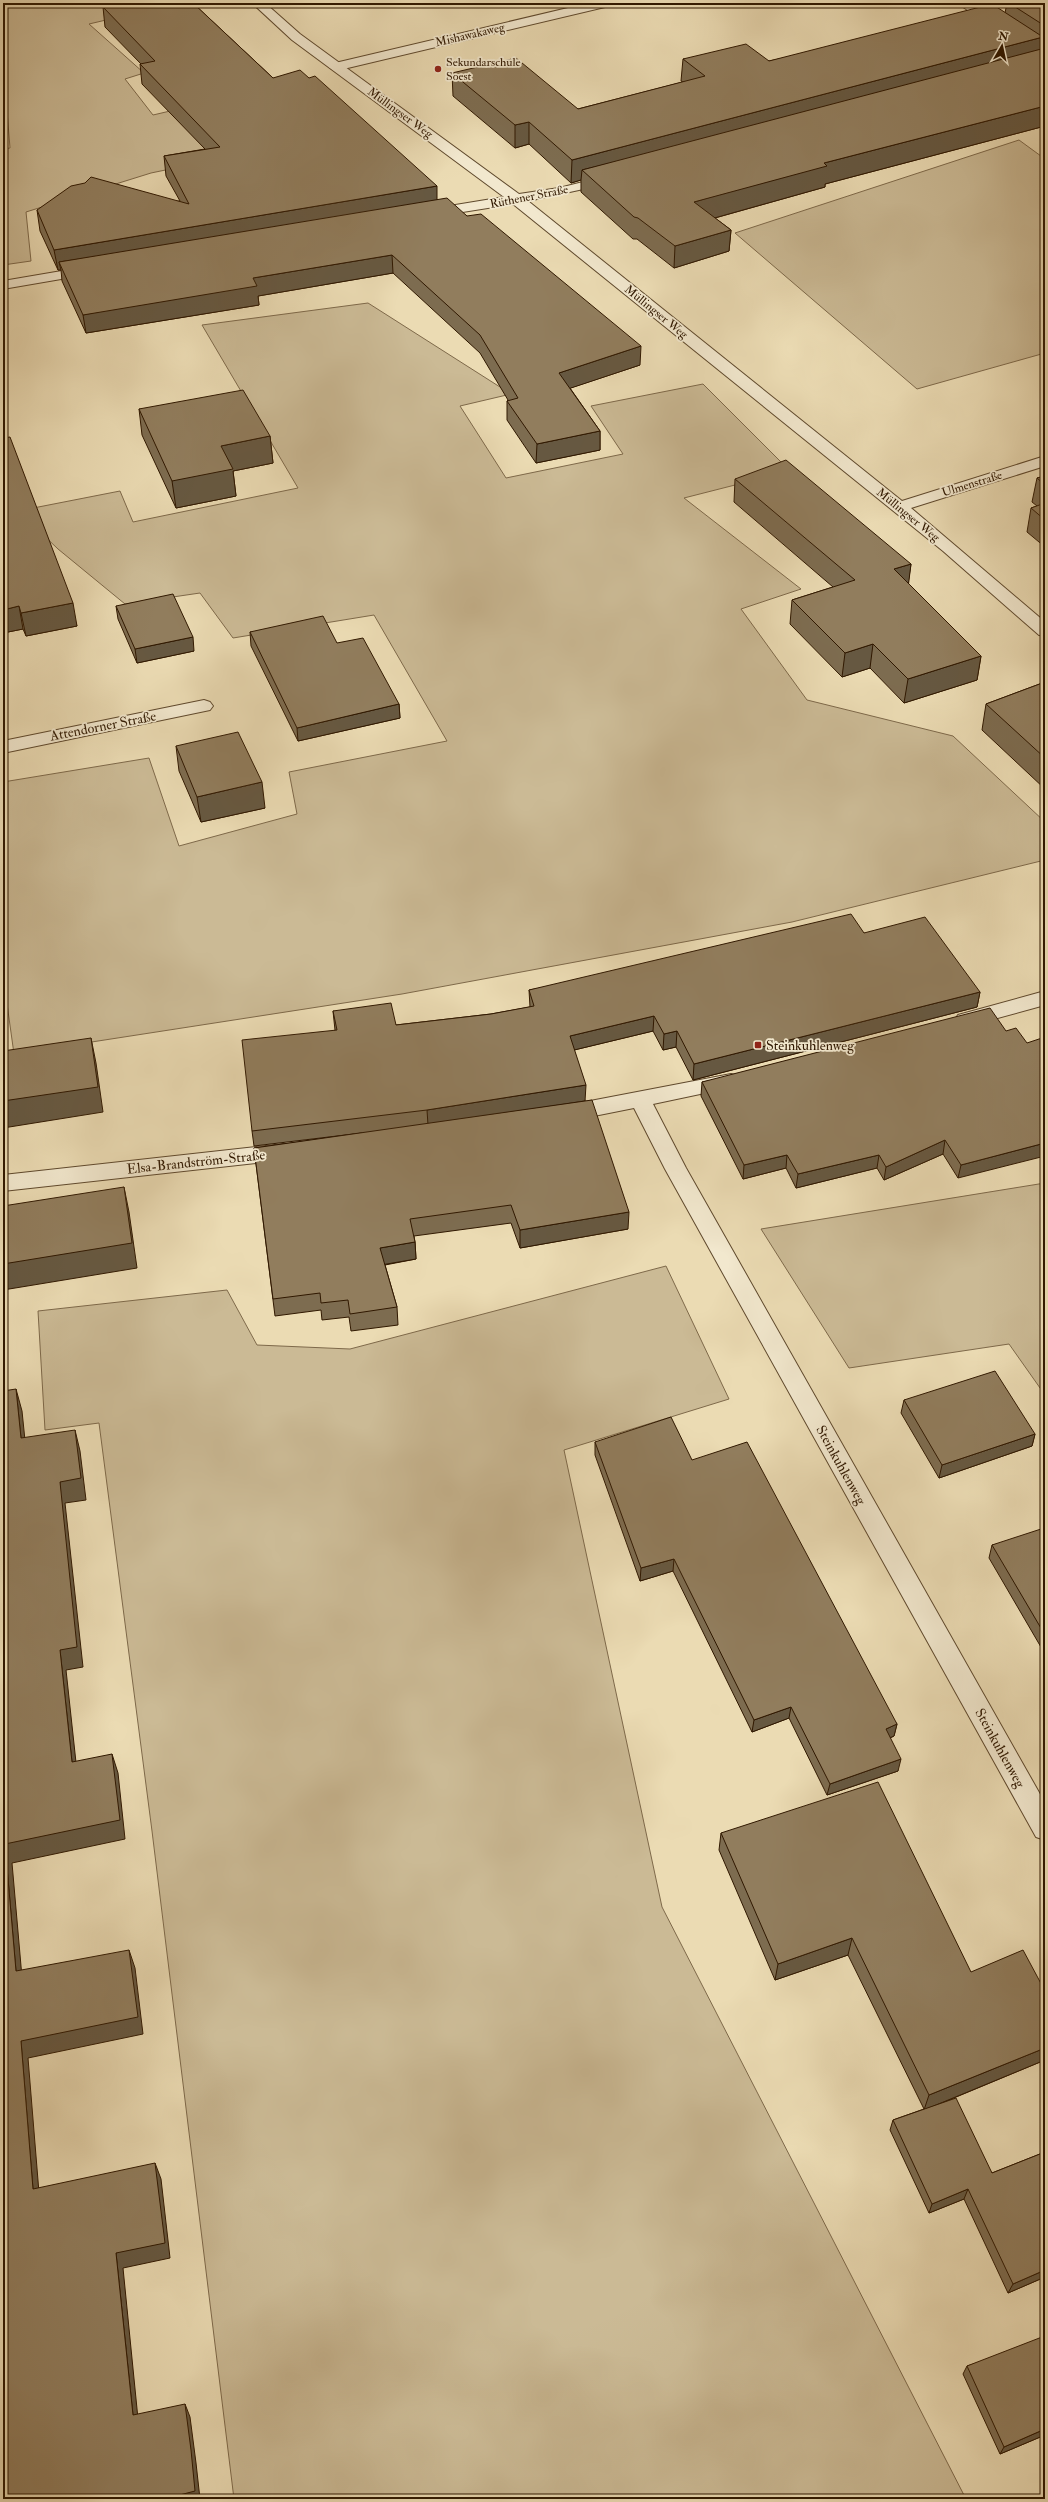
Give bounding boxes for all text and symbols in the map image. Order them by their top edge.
street label: Mishawakaweg [434,19,507,50]
north arrow [982,26,1022,66]
text: N [997,29,1010,44]
place label: Sekundarschule Soest [446,55,520,84]
marker: Sekundarschule Soest [433,64,443,74]
street label: Müllingser Weg [364,84,437,142]
street label: Rüthener Straße [489,182,569,212]
street label: Müllingser Weg [621,282,692,343]
street label: Ulmenstraße [940,468,1004,500]
street label: Müllingser Weg [873,485,944,546]
street label: Attendorner Straße [47,707,158,745]
place label: Steinkuhlenweg [766,1037,855,1054]
marker: Steinkuhlenweg [753,1040,763,1050]
street label: Elsa-Brandström-Straße [126,1146,266,1178]
street label: Steinkuhlenweg [812,1422,870,1509]
street label: Steinkuhlenweg [971,1705,1029,1792]

